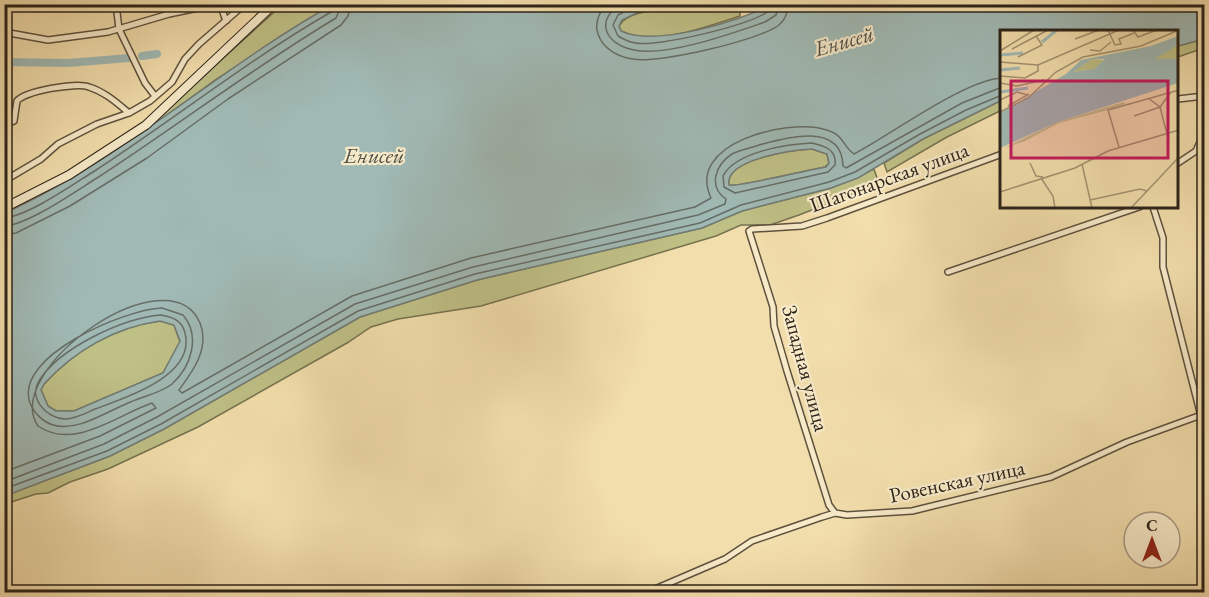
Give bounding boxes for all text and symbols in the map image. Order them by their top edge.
water label: Енисей [810,19,877,64]
inset map [1000,30,1179,208]
street label: Шагонарская улица [806,136,973,218]
water label: Енисей [343,141,404,170]
street label: Западная улица [776,302,836,435]
street label: Ровенская улица [887,453,1028,509]
north arrow [1122,510,1182,570]
text: С [1146,515,1158,536]

